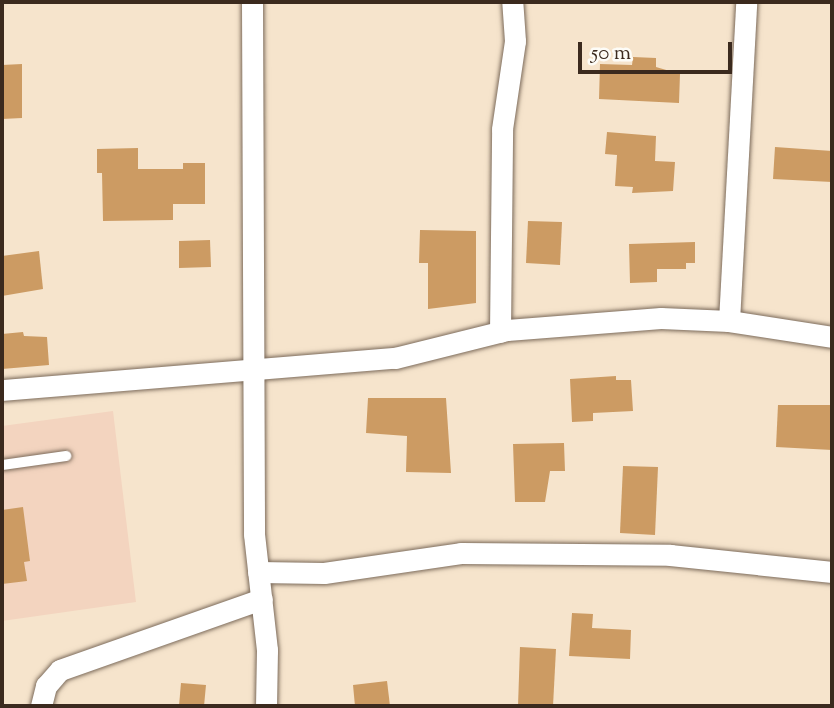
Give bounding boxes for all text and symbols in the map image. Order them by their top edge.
scale bar [582,28,736,72]
text: 50 m [591,39,631,69]

